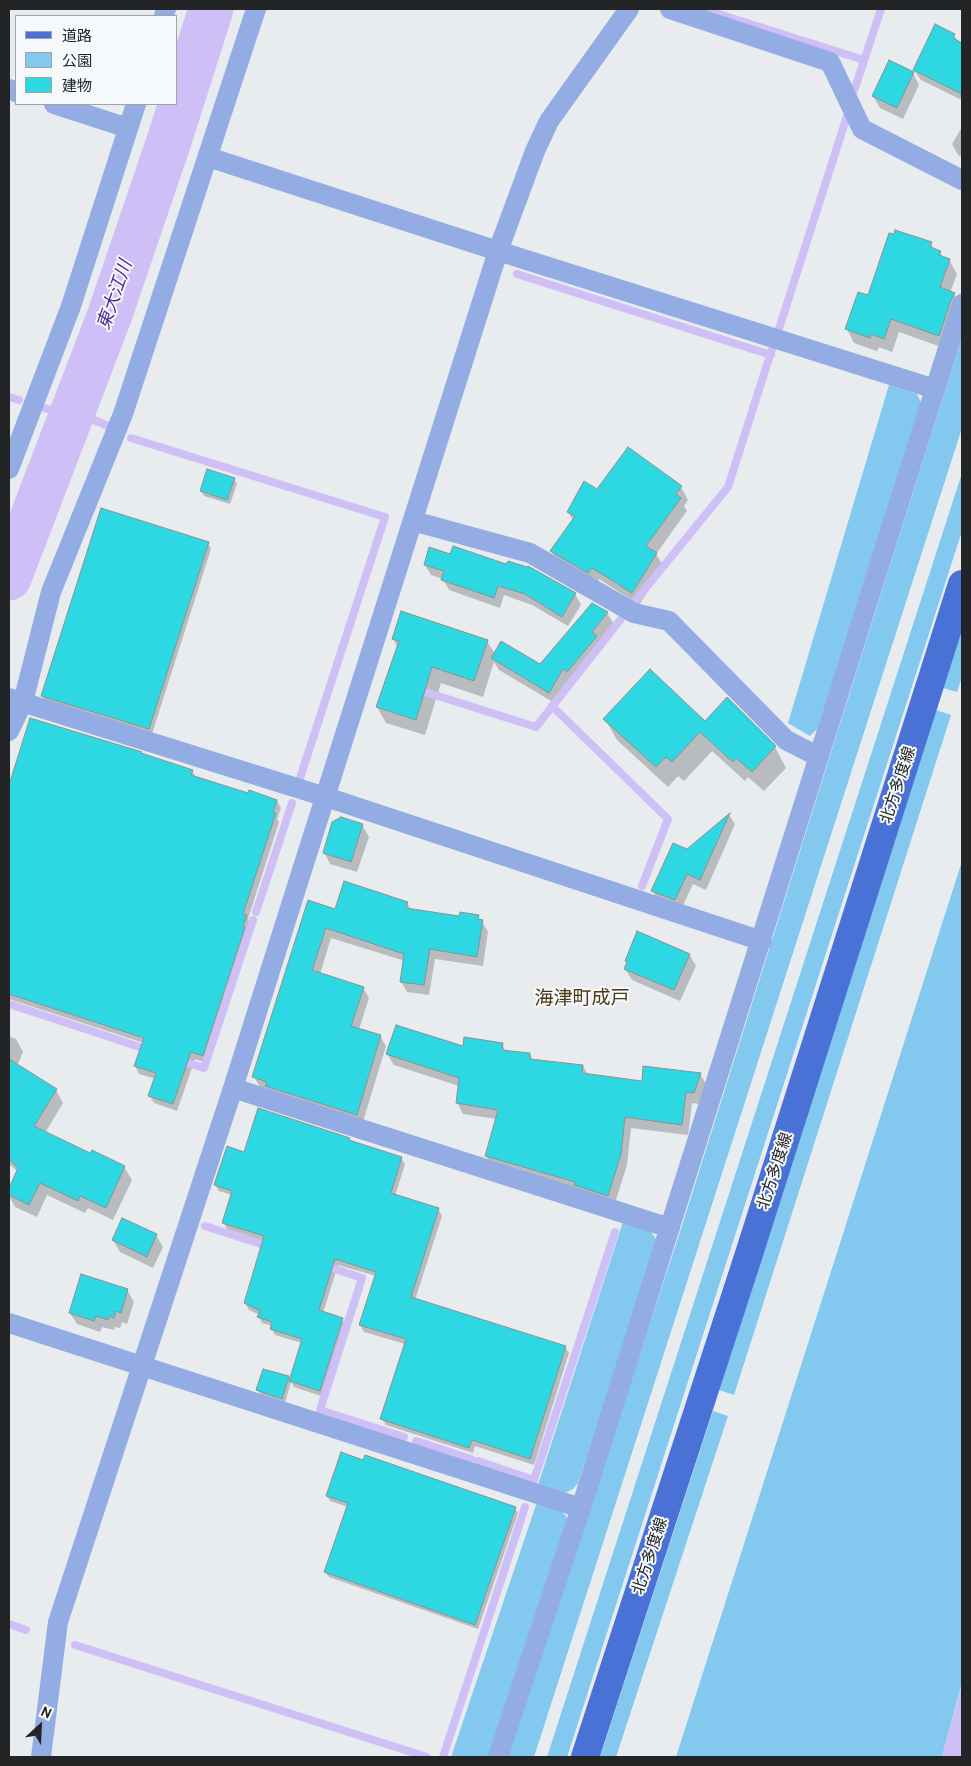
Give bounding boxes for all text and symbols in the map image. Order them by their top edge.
legend [15,15,178,105]
text: 道路 [62,27,92,45]
text: 公園 [62,52,92,70]
text: 建物 [62,77,92,95]
water label: 東大江川 [93,257,137,333]
street label: 北方多度線 [877,744,919,826]
district label: 海津町成戸 [535,987,629,1009]
street label: 北方多度線 [754,1130,796,1212]
street label: 北方多度線 [629,1515,671,1597]
north arrow [15,1701,65,1751]
text: N [38,1702,55,1723]

